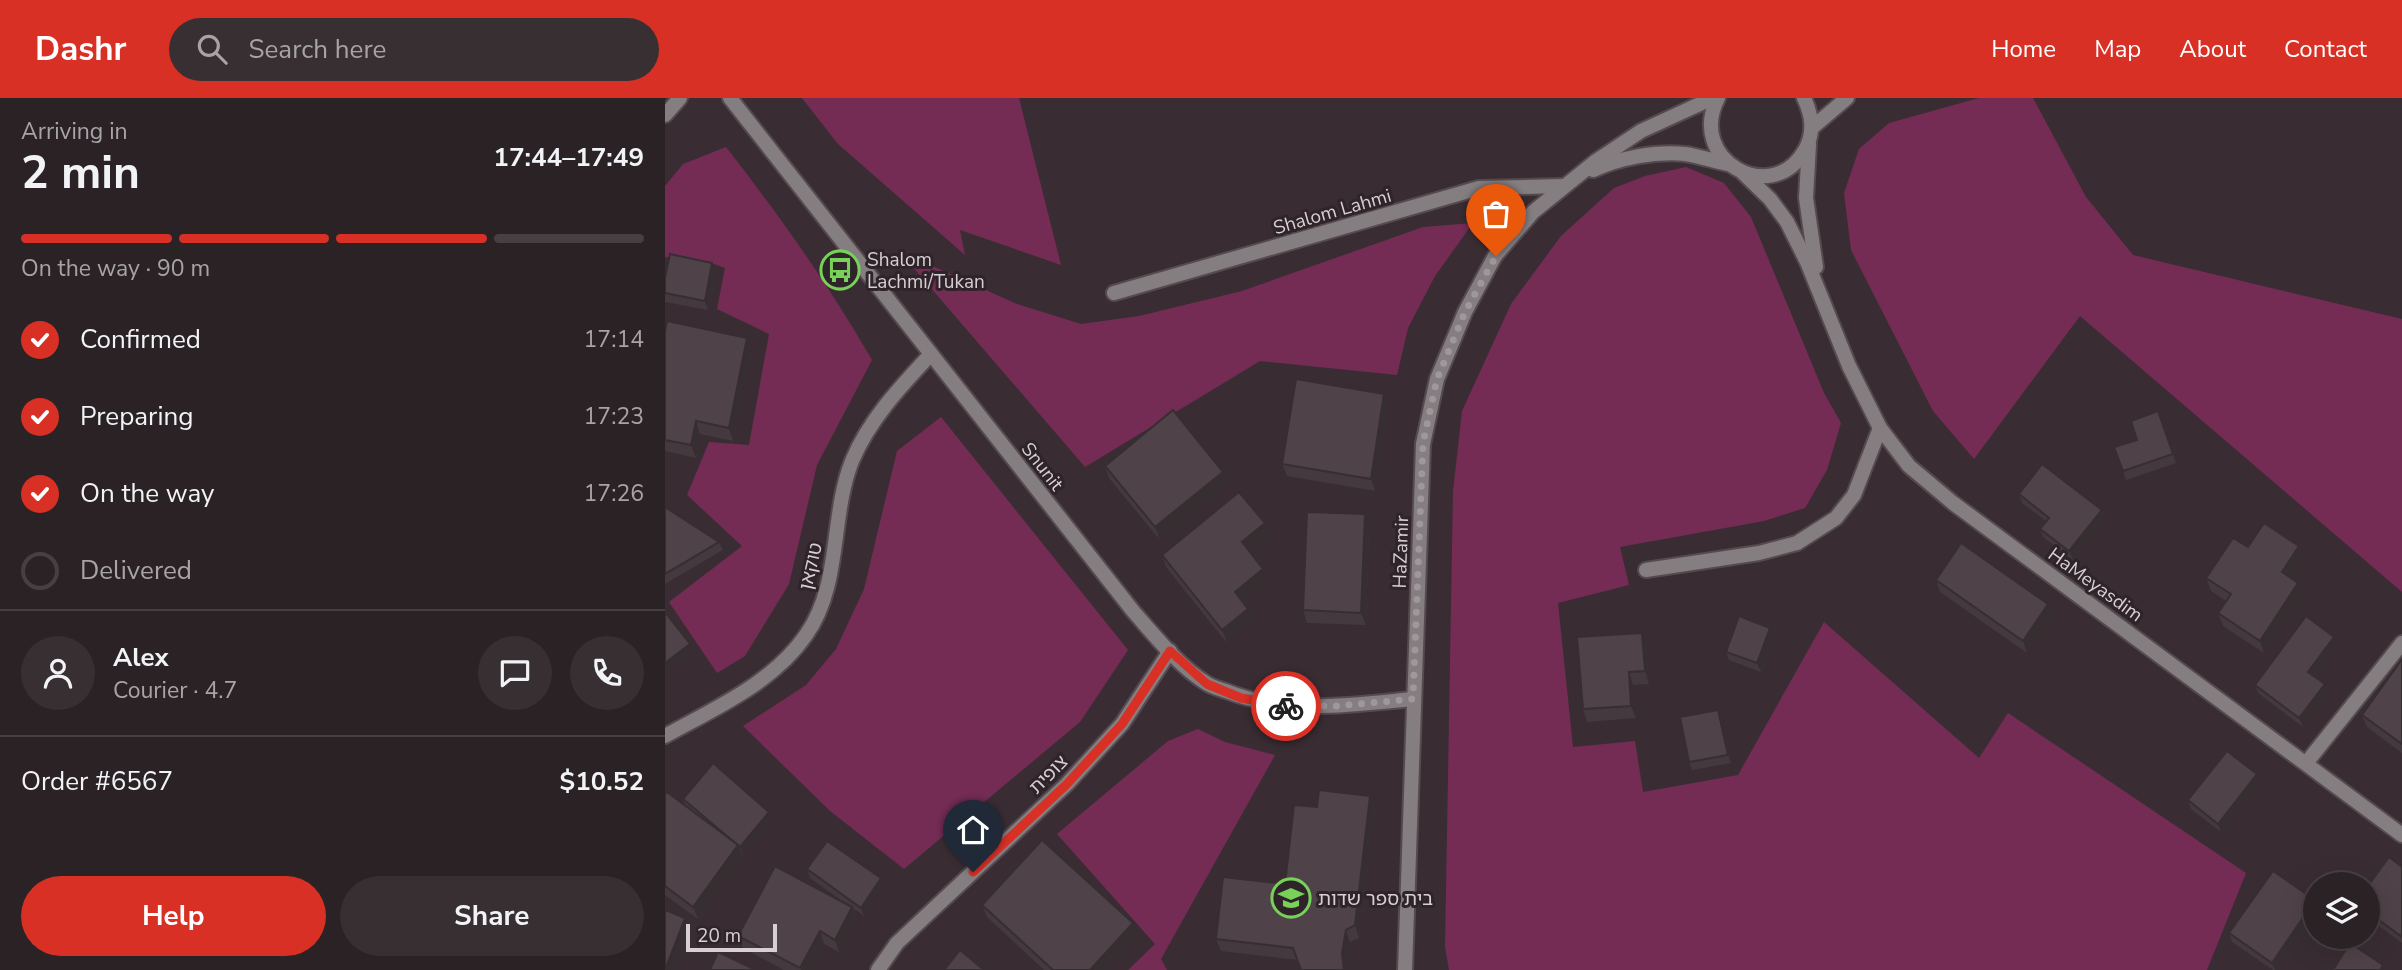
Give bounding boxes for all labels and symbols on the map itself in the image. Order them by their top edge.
street label: Shalom Lahmi [1270,183,1394,241]
pin [1466,184,1526,256]
place label: Shalom Lachmi/Tukan [867,247,985,295]
bus stop icon: Shalom Lachmi/Tukan [819,249,861,291]
street label: Snunit [1015,437,1070,497]
street label: HaZamir [1387,515,1415,589]
street label: טוקאן [793,540,829,593]
street label: HaMeyasdim [2043,542,2148,628]
courier [1251,671,1321,741]
street label: צופית [1023,749,1074,800]
pin [943,800,1003,872]
school or university icon: בית ספר שדות [1270,877,1312,919]
place label: בית ספר שדות [1318,886,1433,912]
scale bar [686,921,777,953]

